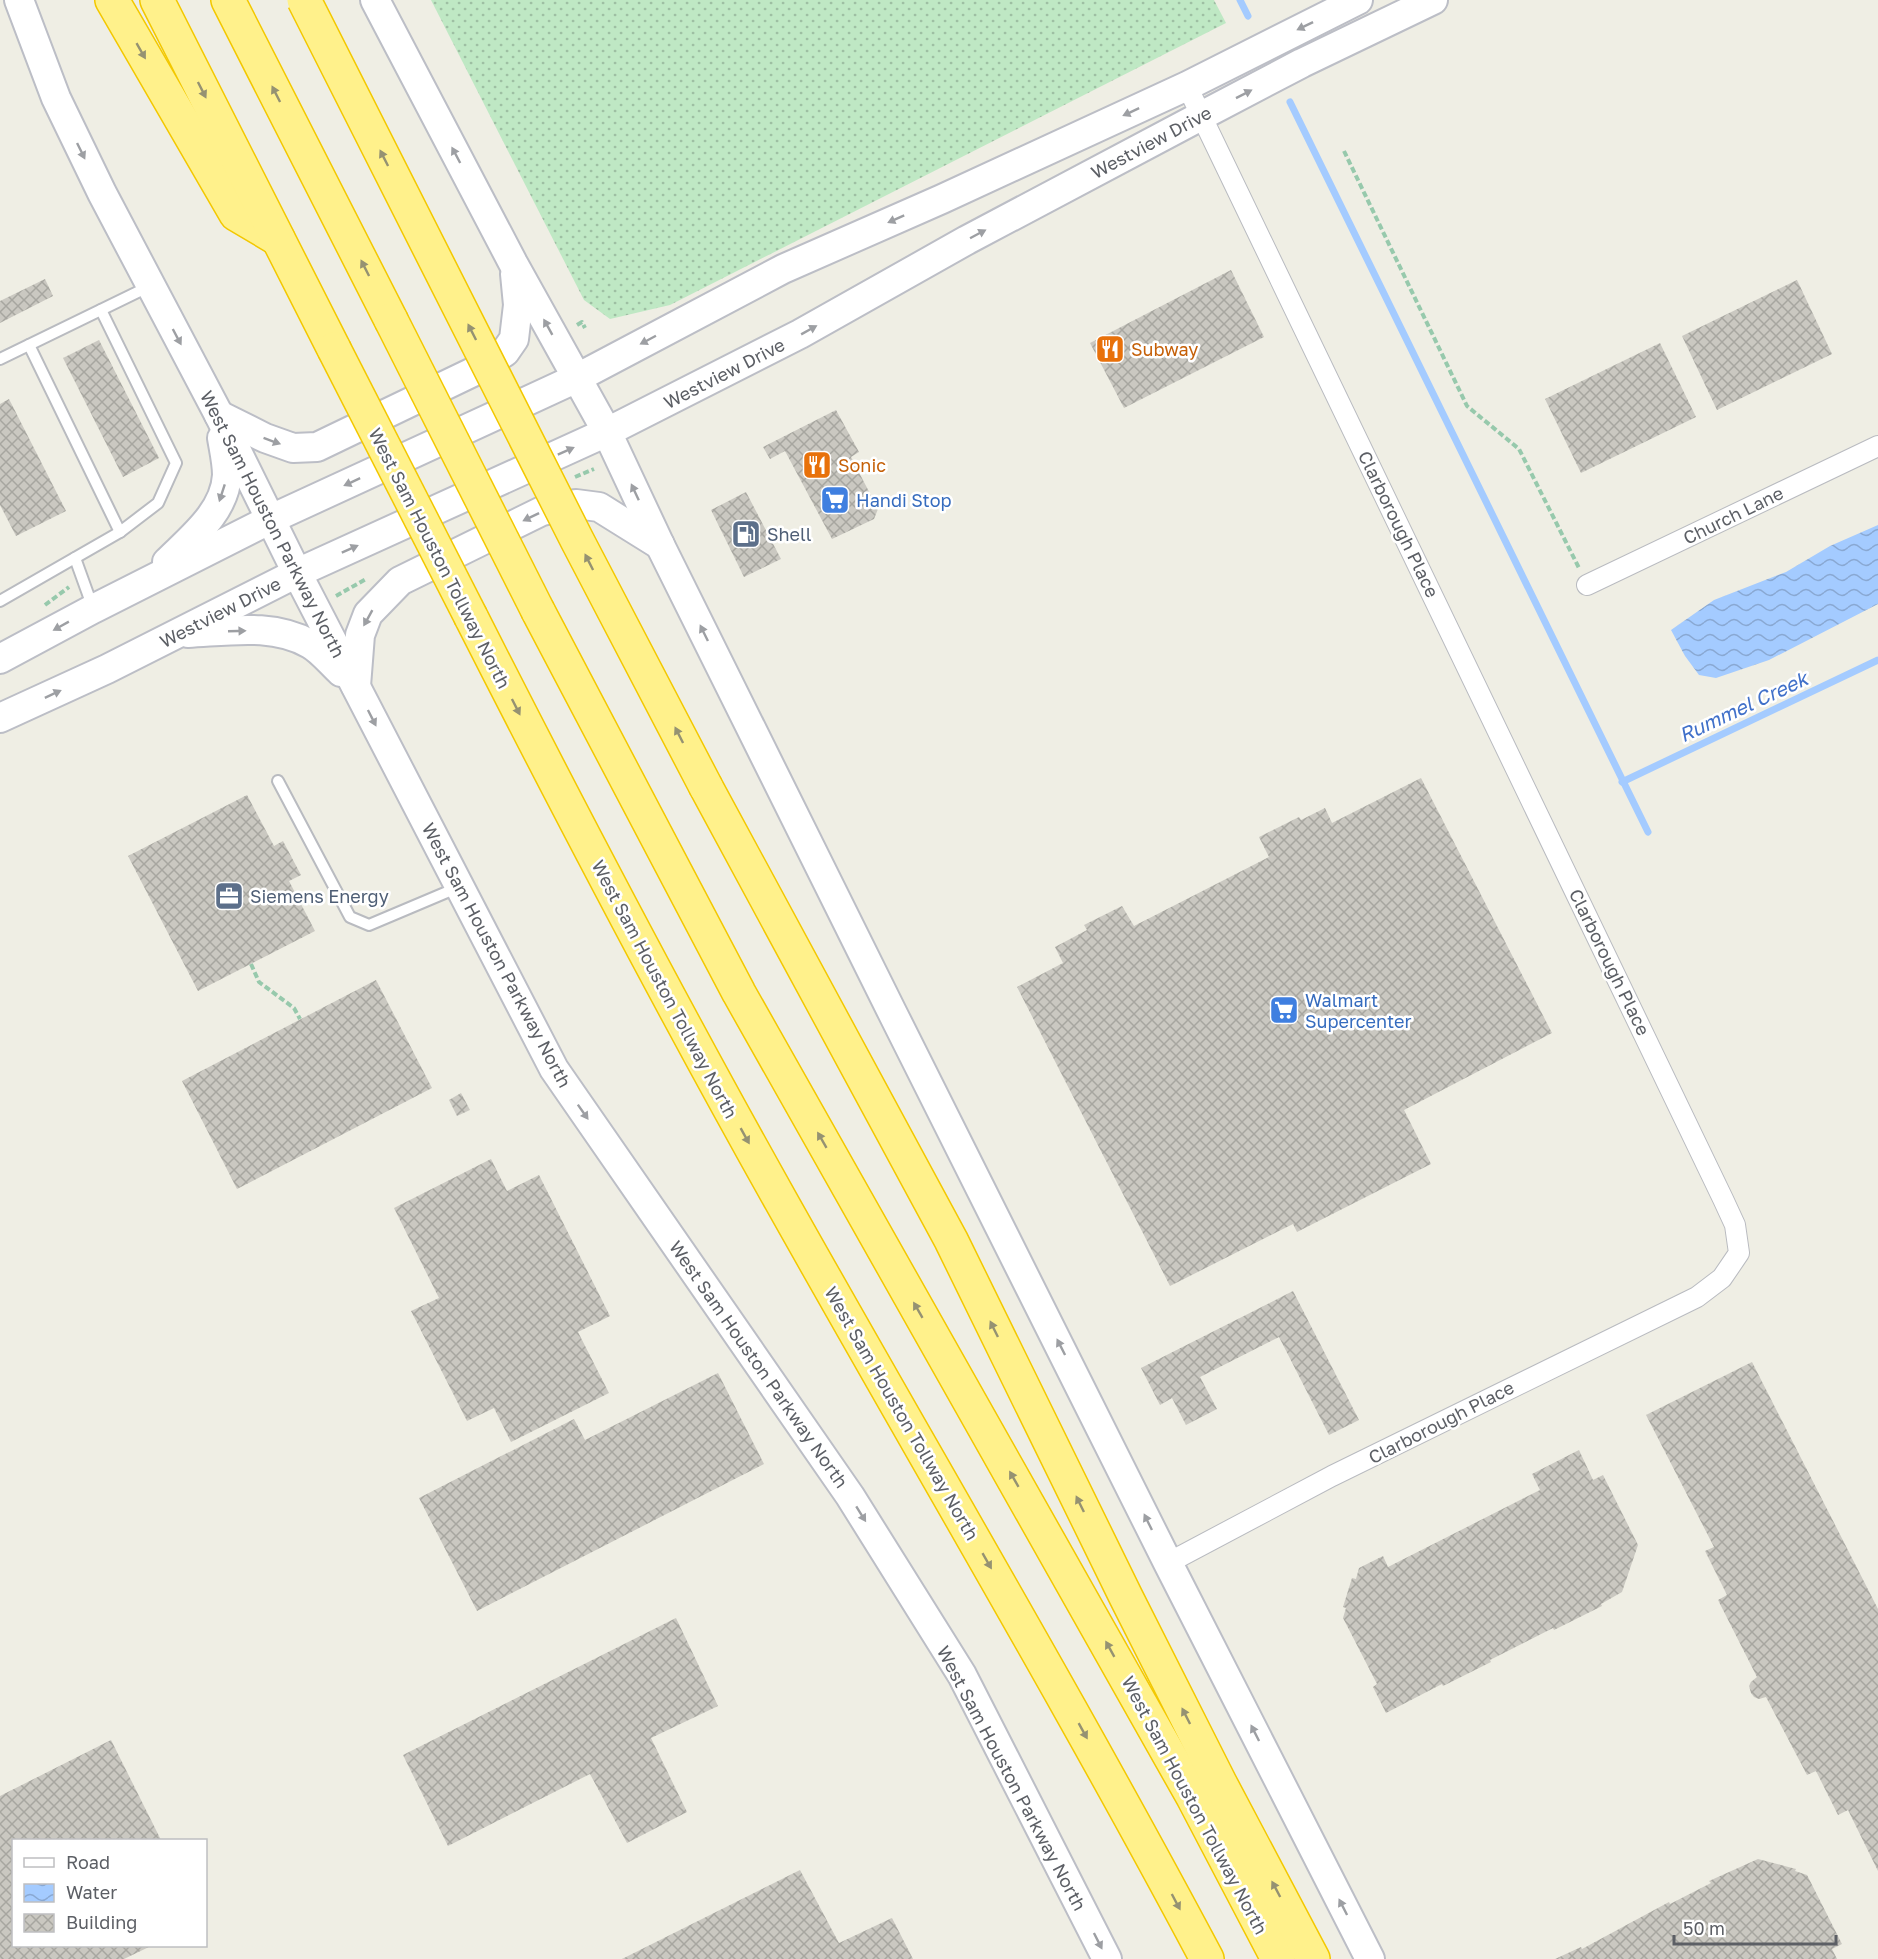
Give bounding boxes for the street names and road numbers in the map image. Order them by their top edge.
street label: Westview Drive [1087,101,1215,183]
street label: Westview Drive [660,333,788,413]
street label: West Sam Houston Parkway North [196,387,350,661]
street label: West Sam Houston Tollway North [365,424,515,692]
street label: Clarborough Place [1354,447,1444,601]
street label: Church Lane [1679,481,1787,549]
street label: Westview Drive [156,572,284,652]
street label: West Sam Houston Parkway North [418,819,576,1091]
street label: West Sam Houston Tollway North [587,856,743,1122]
street label: Clarborough Place [1565,885,1655,1039]
street label: West Sam Houston Parkway North [665,1236,853,1492]
street label: West Sam Houston Tollway North [820,1282,984,1544]
street label: Clarborough Place [1365,1376,1517,1468]
street label: West Sam Houston Parkway North [933,1642,1091,1914]
street label: West Sam Houston Tollway North [1117,1672,1273,1938]

